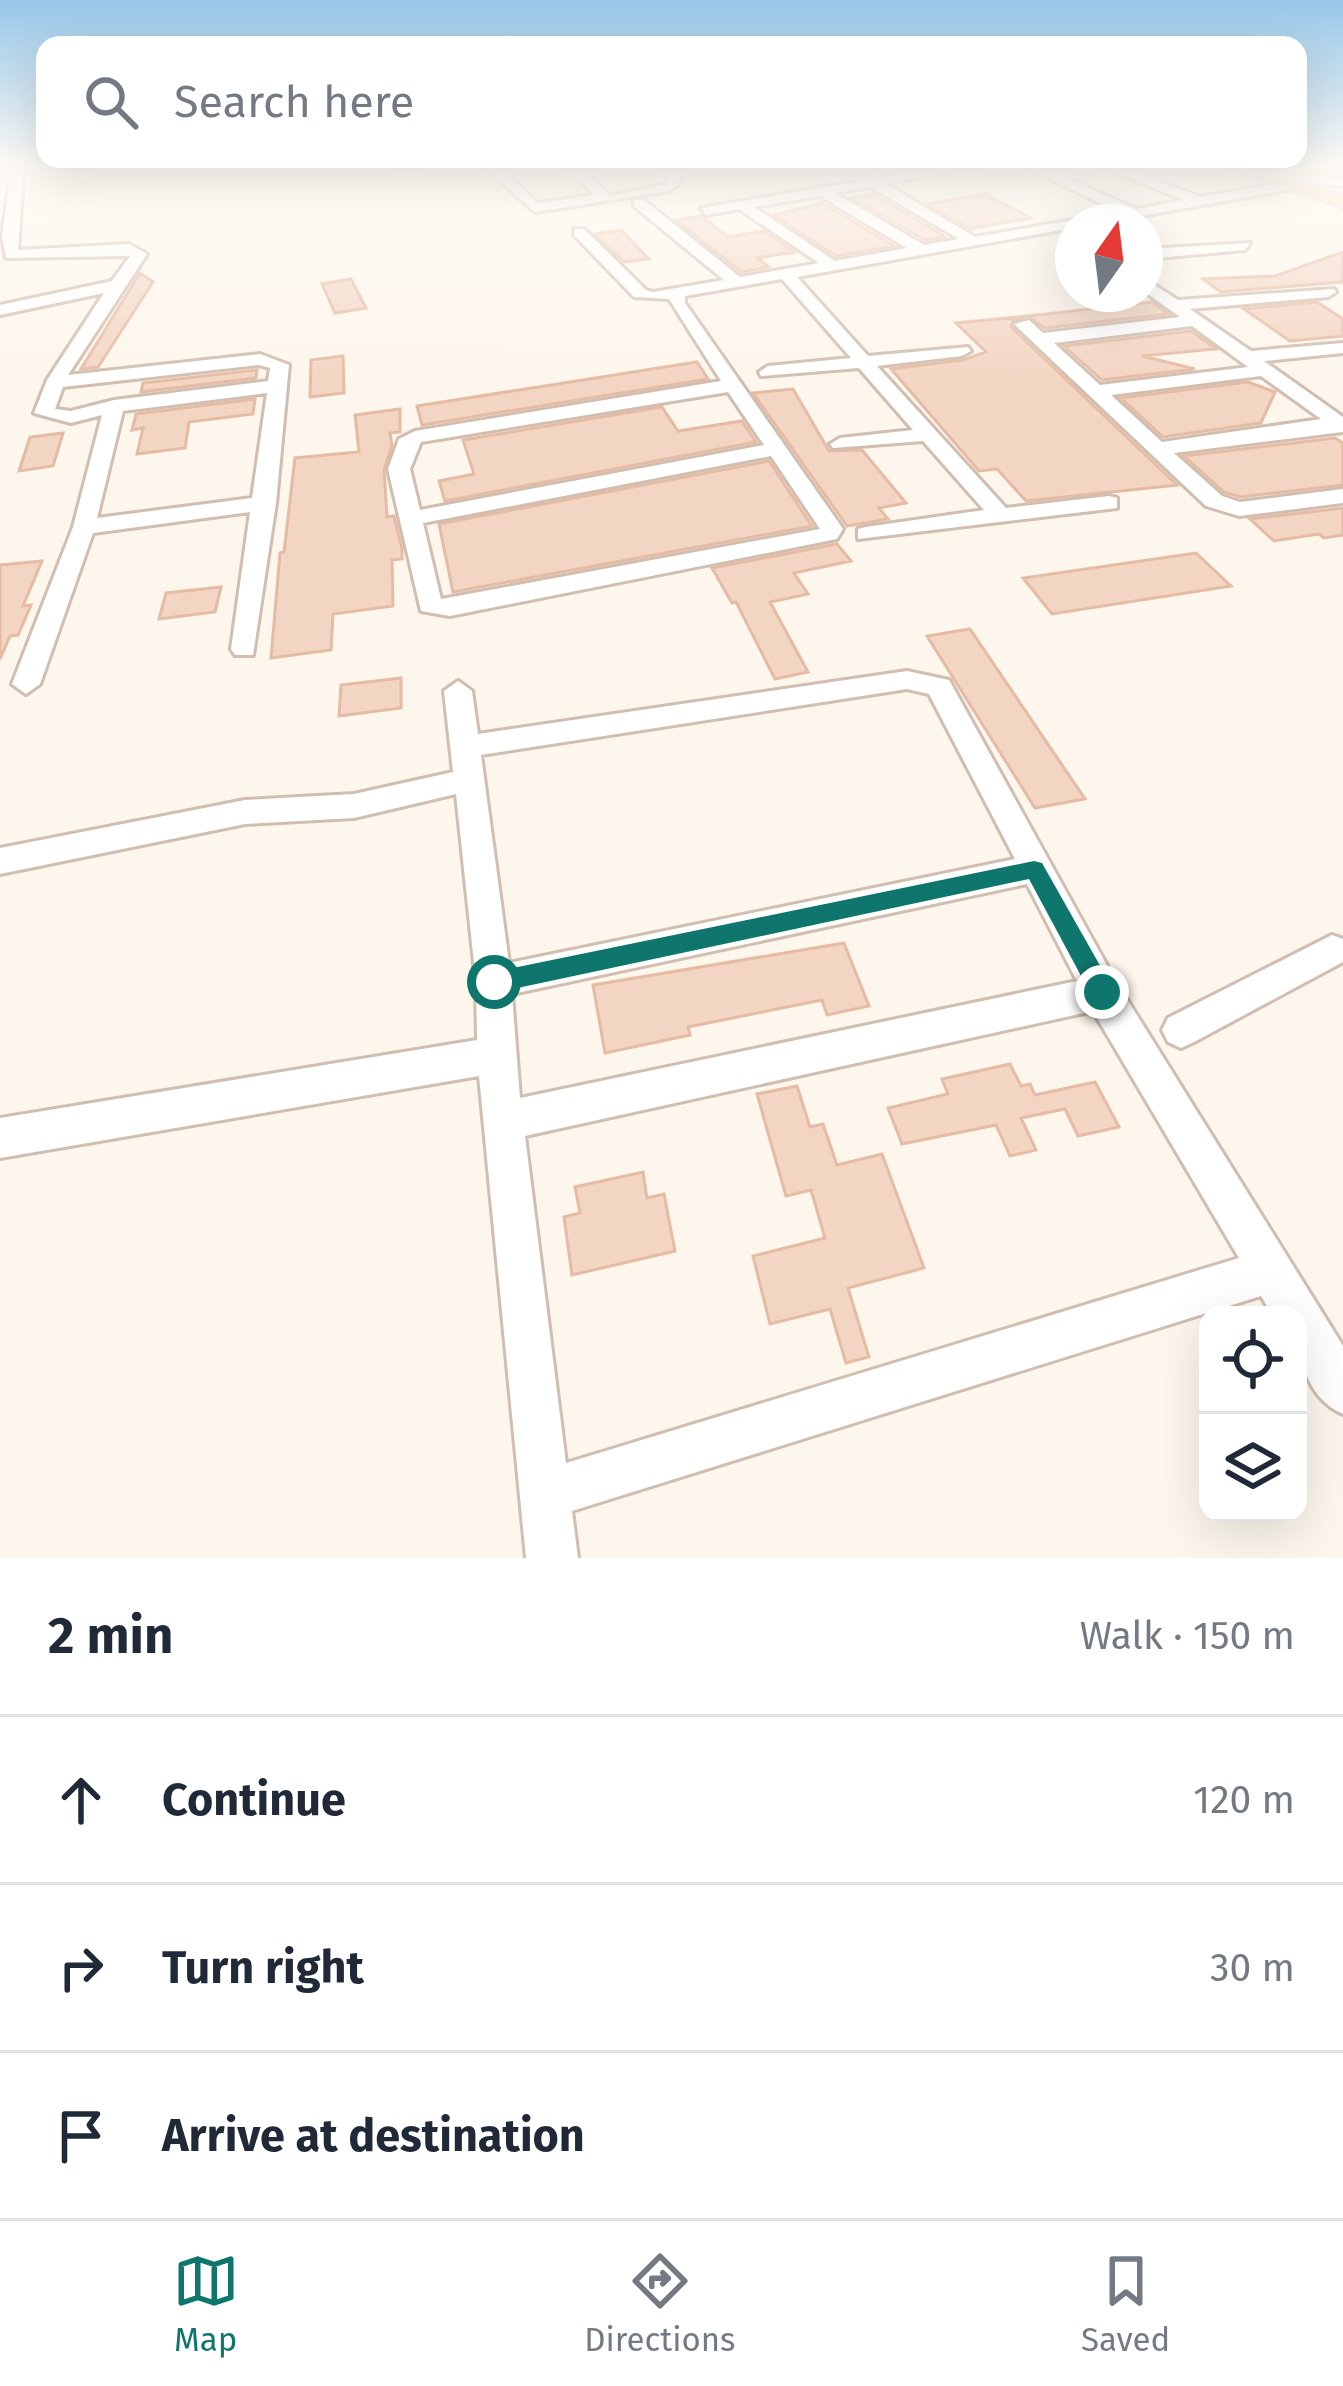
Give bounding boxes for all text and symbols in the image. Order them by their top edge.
search box [36,36,1307,168]
icon: search [78,69,144,135]
text: Search here [174,75,414,129]
north arrow [1055,204,1163,312]
route start [467,955,521,1009]
route end [1075,965,1129,1019]
map controls [1199,1306,1307,1522]
button: locate [1199,1306,1307,1414]
button: layers [1199,1414,1307,1522]
text: 2 min [48,1605,173,1667]
text: Walk · 150 m [1080,1613,1295,1659]
icon: ahead [48,1767,114,1833]
text: Continue [162,1773,346,1827]
text: 120 m [1193,1777,1295,1823]
icon: right [48,1935,114,2001]
text: Turn right [162,1941,364,1995]
text: 30 m [1210,1945,1295,1991]
icon: arrive [48,2103,114,2169]
text: Arrive at destination [162,2109,585,2163]
tab: Map [173,2248,239,2360]
tab: Directions [584,2248,736,2360]
tab: Saved [1081,2248,1170,2360]

